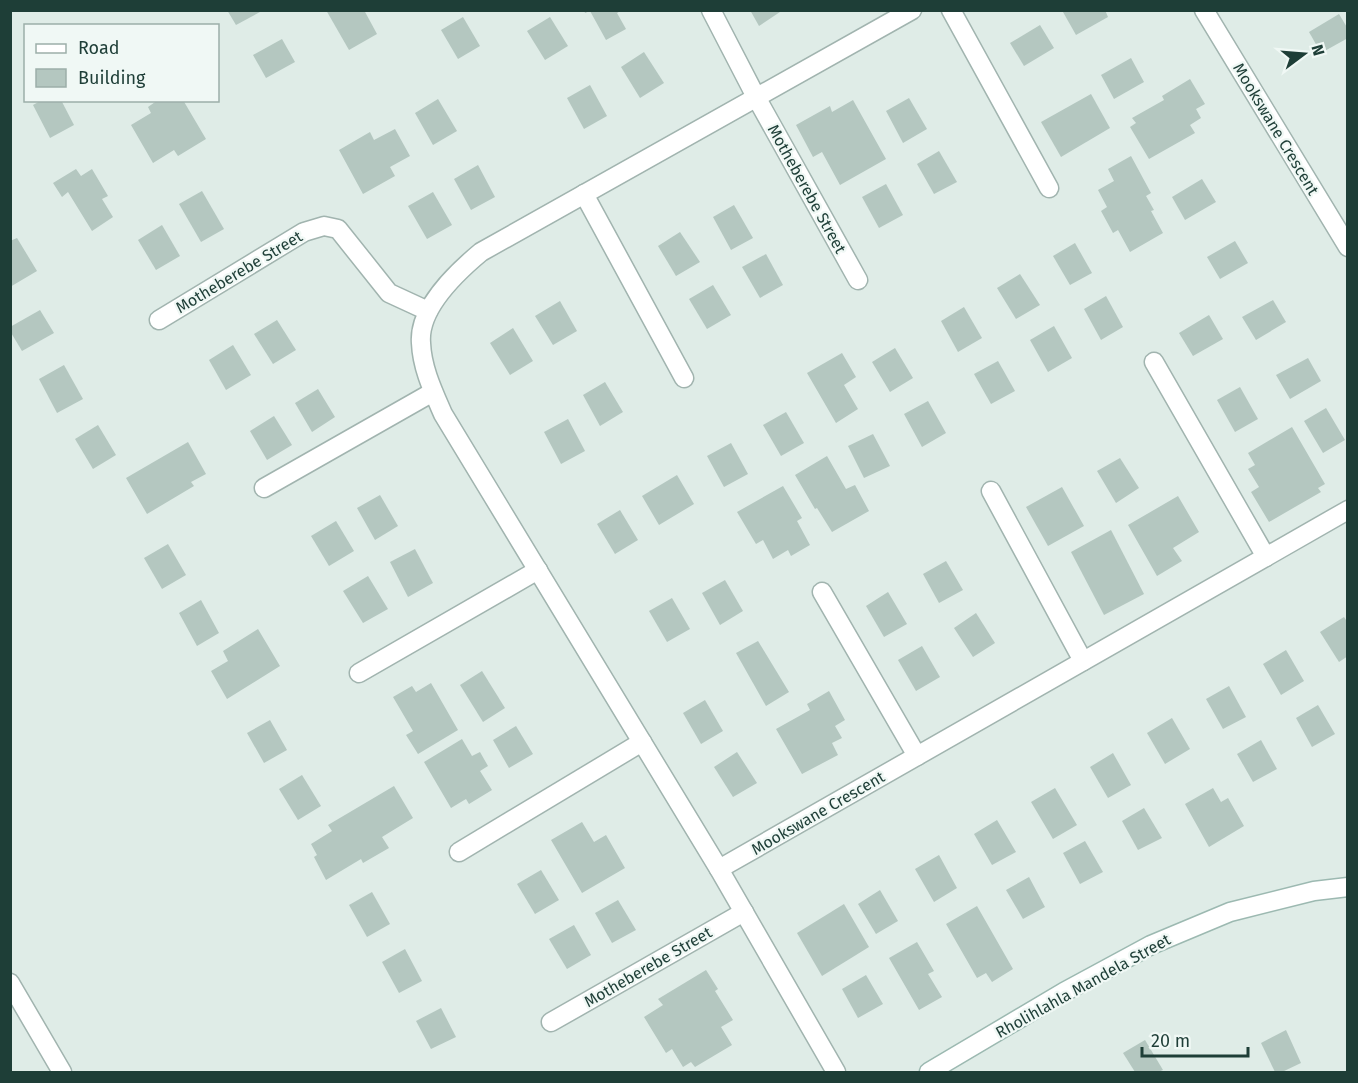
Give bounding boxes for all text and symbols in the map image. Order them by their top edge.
legend [24,24,219,102]
north arrow [1274,24,1334,84]
text: Road [78,37,120,59]
text: N [1307,42,1329,58]
street label: Mookswane Crescent [1229,59,1323,199]
text: Building [78,67,146,89]
street label: Motheberebe Street [764,121,850,257]
street label: Motheberebe Street [172,227,306,317]
street label: Mookswane Crescent [748,767,888,859]
street label: Motheberebe Street [581,923,715,1011]
street label: Rholihlahla Mandela Street [992,930,1174,1042]
scale bar [1142,1020,1248,1058]
text: 20 m [1151,1030,1190,1052]

